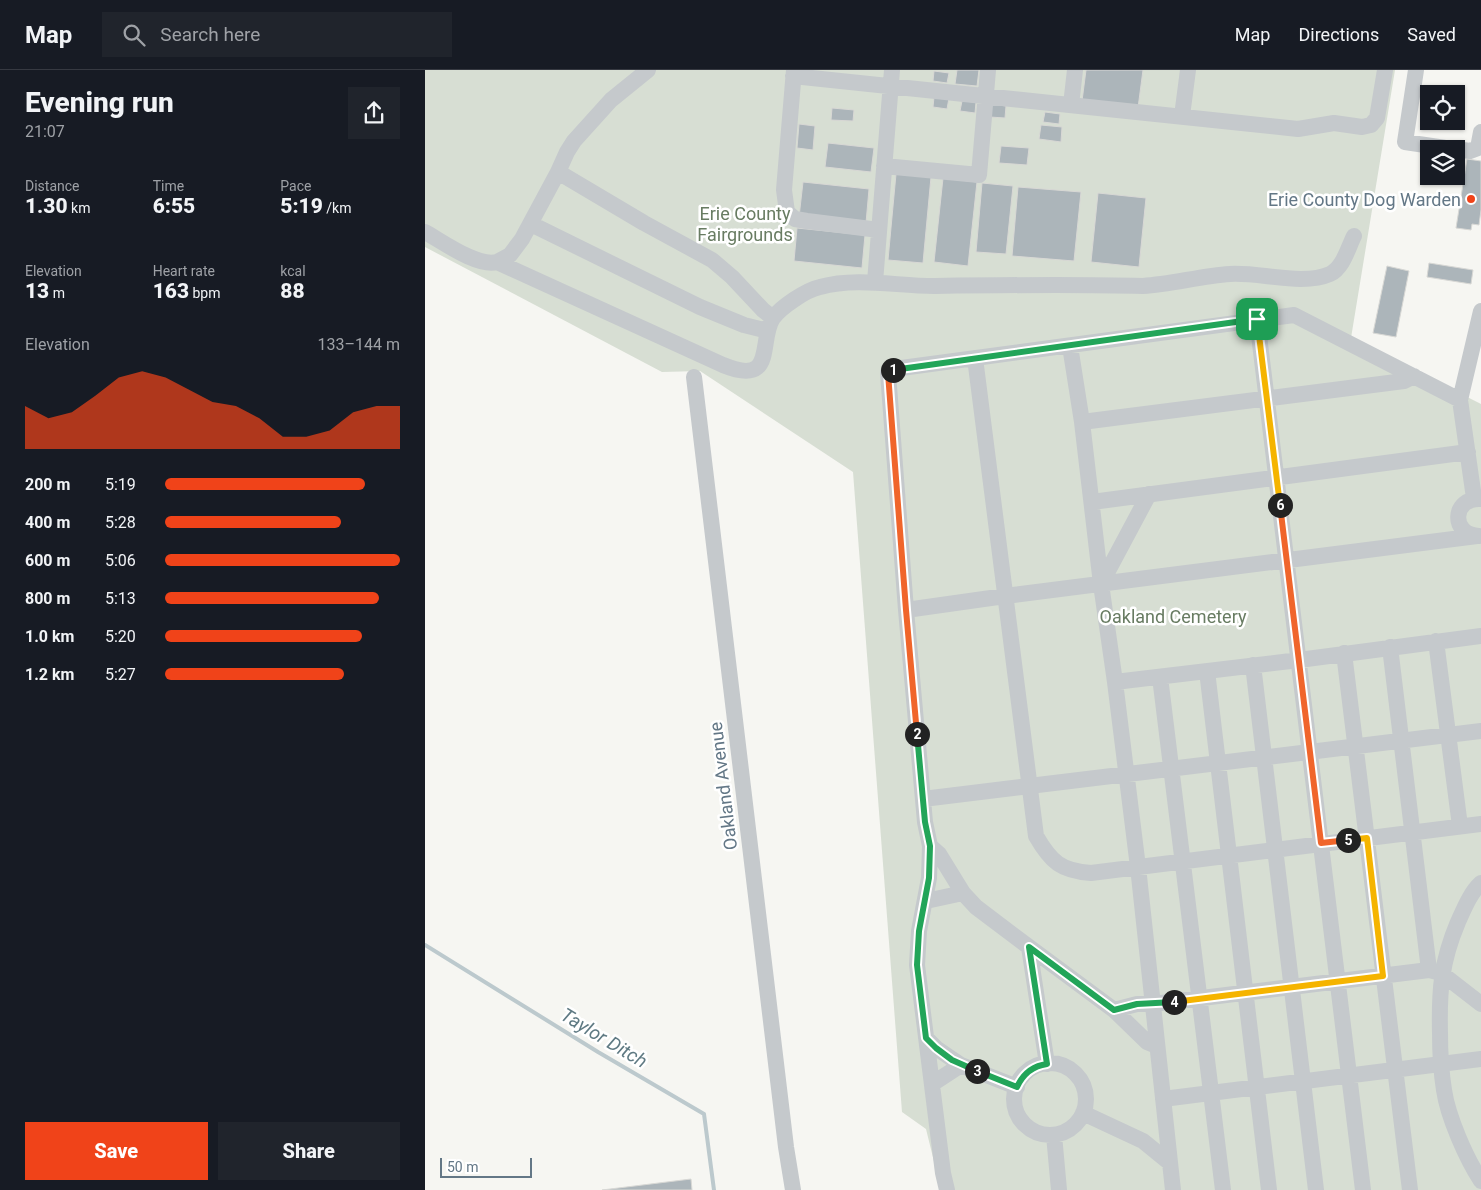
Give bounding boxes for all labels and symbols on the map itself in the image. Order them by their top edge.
place label: Erie County Dog Warden [1268,189,1461,210]
marker: Erie County Dog Warden [1465,193,1477,205]
park label: Erie County Fairgrounds [697,203,793,245]
pin [1236,298,1278,340]
pin: 1 [881,358,905,382]
pin: 6 [1267,492,1293,518]
park label: Oakland Cemetery [1100,606,1247,627]
street label: Oakland Avenue [705,721,741,851]
pin: 2 [905,722,929,746]
pin: 5 [1335,828,1361,852]
pin: 4 [1161,990,1187,1014]
water label: Taylor Ditch [557,1003,651,1073]
pin: 3 [965,1058,989,1084]
scale bar [440,1155,533,1178]

